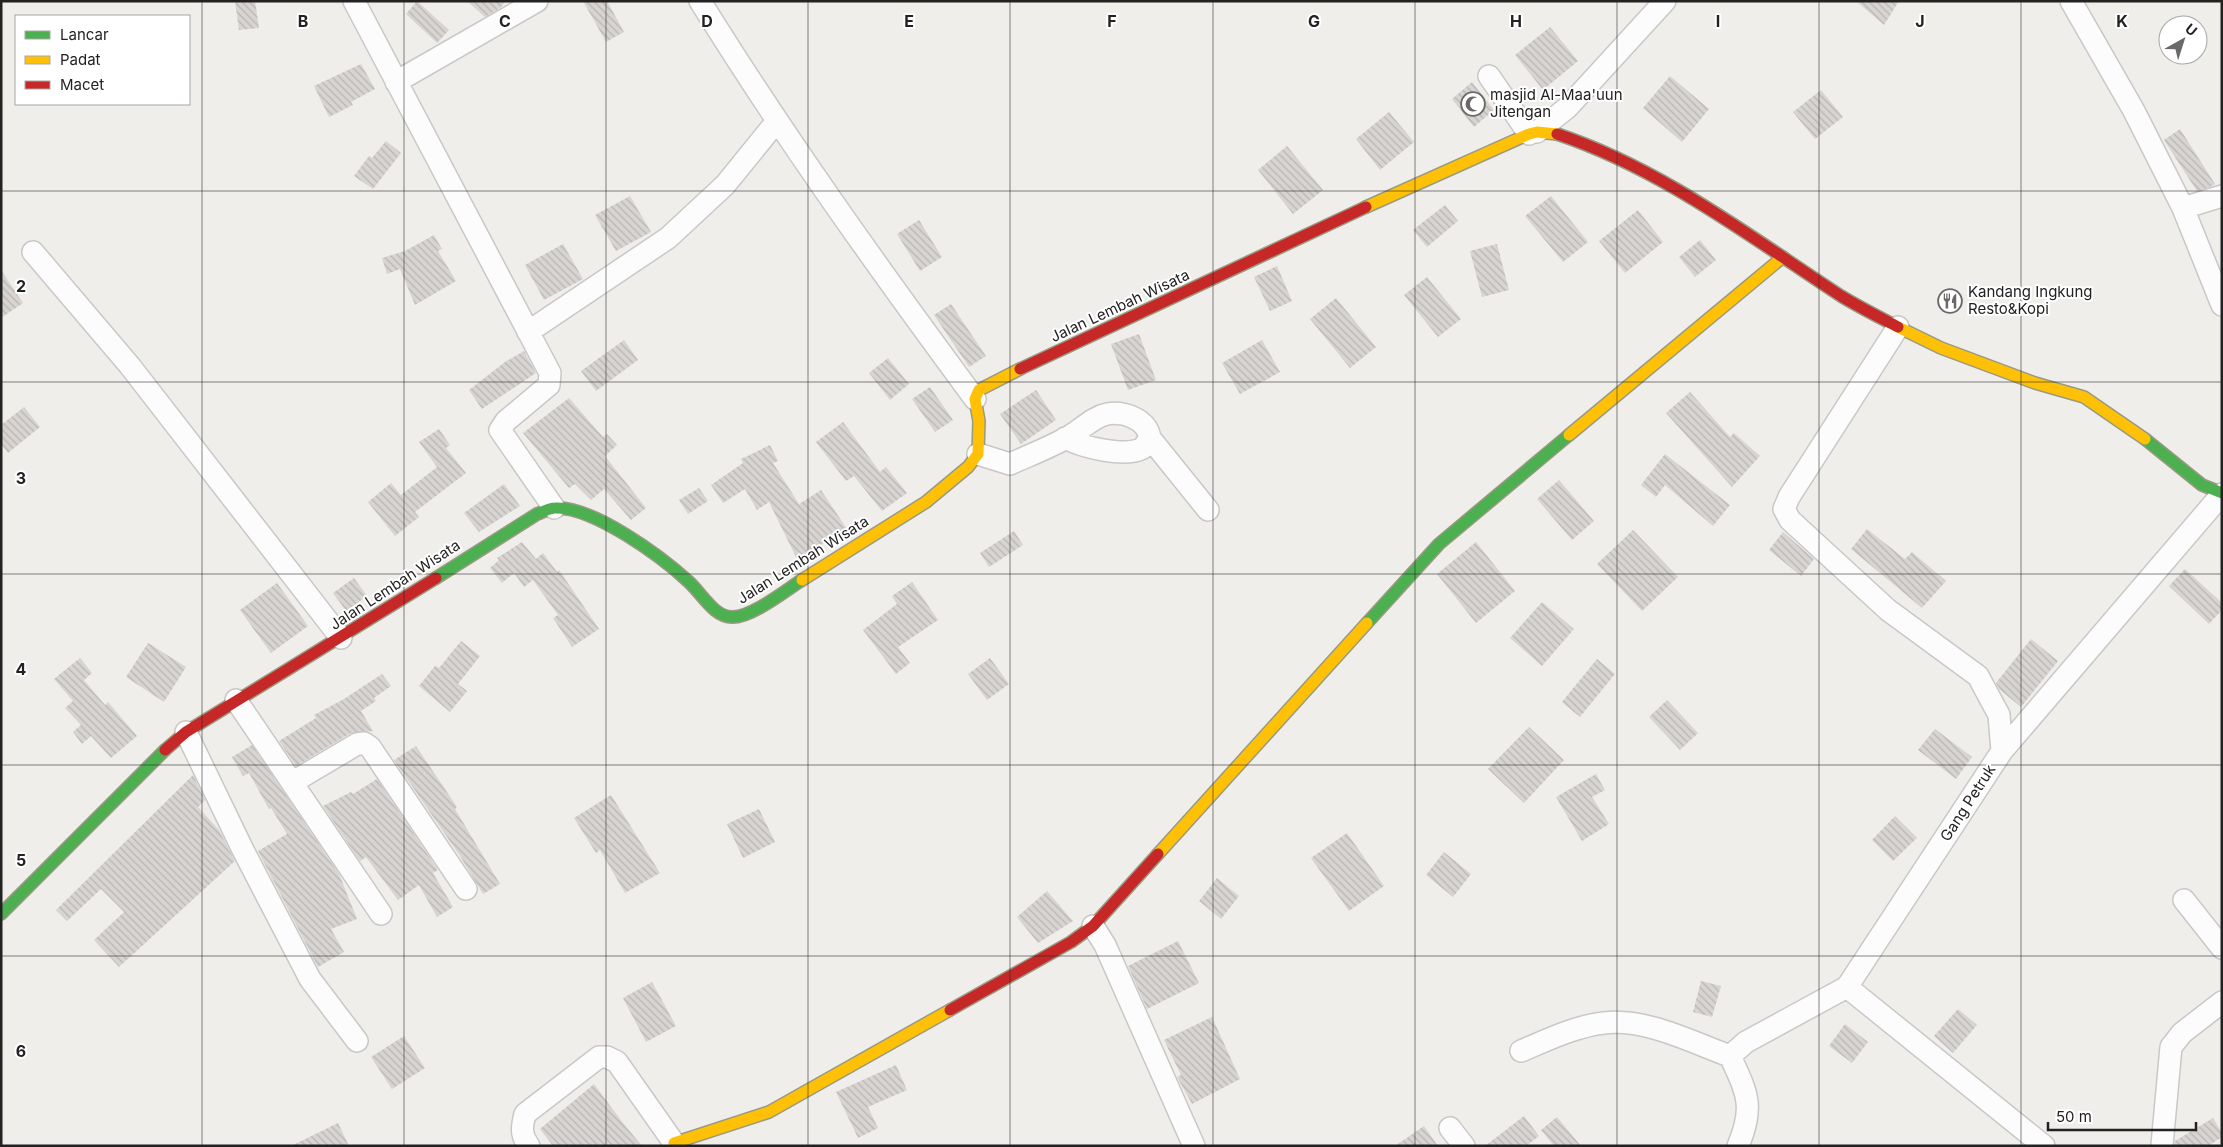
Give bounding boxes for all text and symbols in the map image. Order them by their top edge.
text: B [298,11,308,31]
text: C [499,11,511,31]
text: D [701,11,713,31]
text: E [904,11,914,31]
text: F [1107,11,1117,31]
text: G [1308,11,1320,31]
text: H [1510,11,1522,31]
text: I [1716,11,1720,31]
text: J [1915,11,1925,31]
text: K [2116,11,2128,31]
legend [15,15,190,105]
north arrow [2158,15,2208,65]
text: U [2182,20,2201,39]
text: Lancar [60,25,109,44]
text: Padat [60,50,101,69]
text: Macet [60,75,104,94]
place label: masjid Al-Maa'uun Jitengan [1490,85,1623,121]
mosque icon: masjid Al-Maa'uun Jitengan [1460,91,1486,117]
street label: Jalan Lembah Wisata [1047,265,1192,346]
text: 2 [16,276,26,296]
place label: Kandang Ingkung Resto&Kopi [1968,282,2093,318]
restaurant icon: Kandang Ingkung Resto&Kopi [1937,288,1963,314]
text: 3 [16,468,26,488]
street label: Jalan Lembah Wisata [733,511,872,608]
street label: Jalan Lembah Wisata [326,535,463,634]
text: 4 [16,659,27,679]
street label: Gang Petruk [1936,760,2000,845]
text: 5 [16,850,26,870]
text: 6 [16,1041,26,1061]
scale bar [2048,1100,2196,1132]
text: 50 m [2056,1107,2092,1126]

